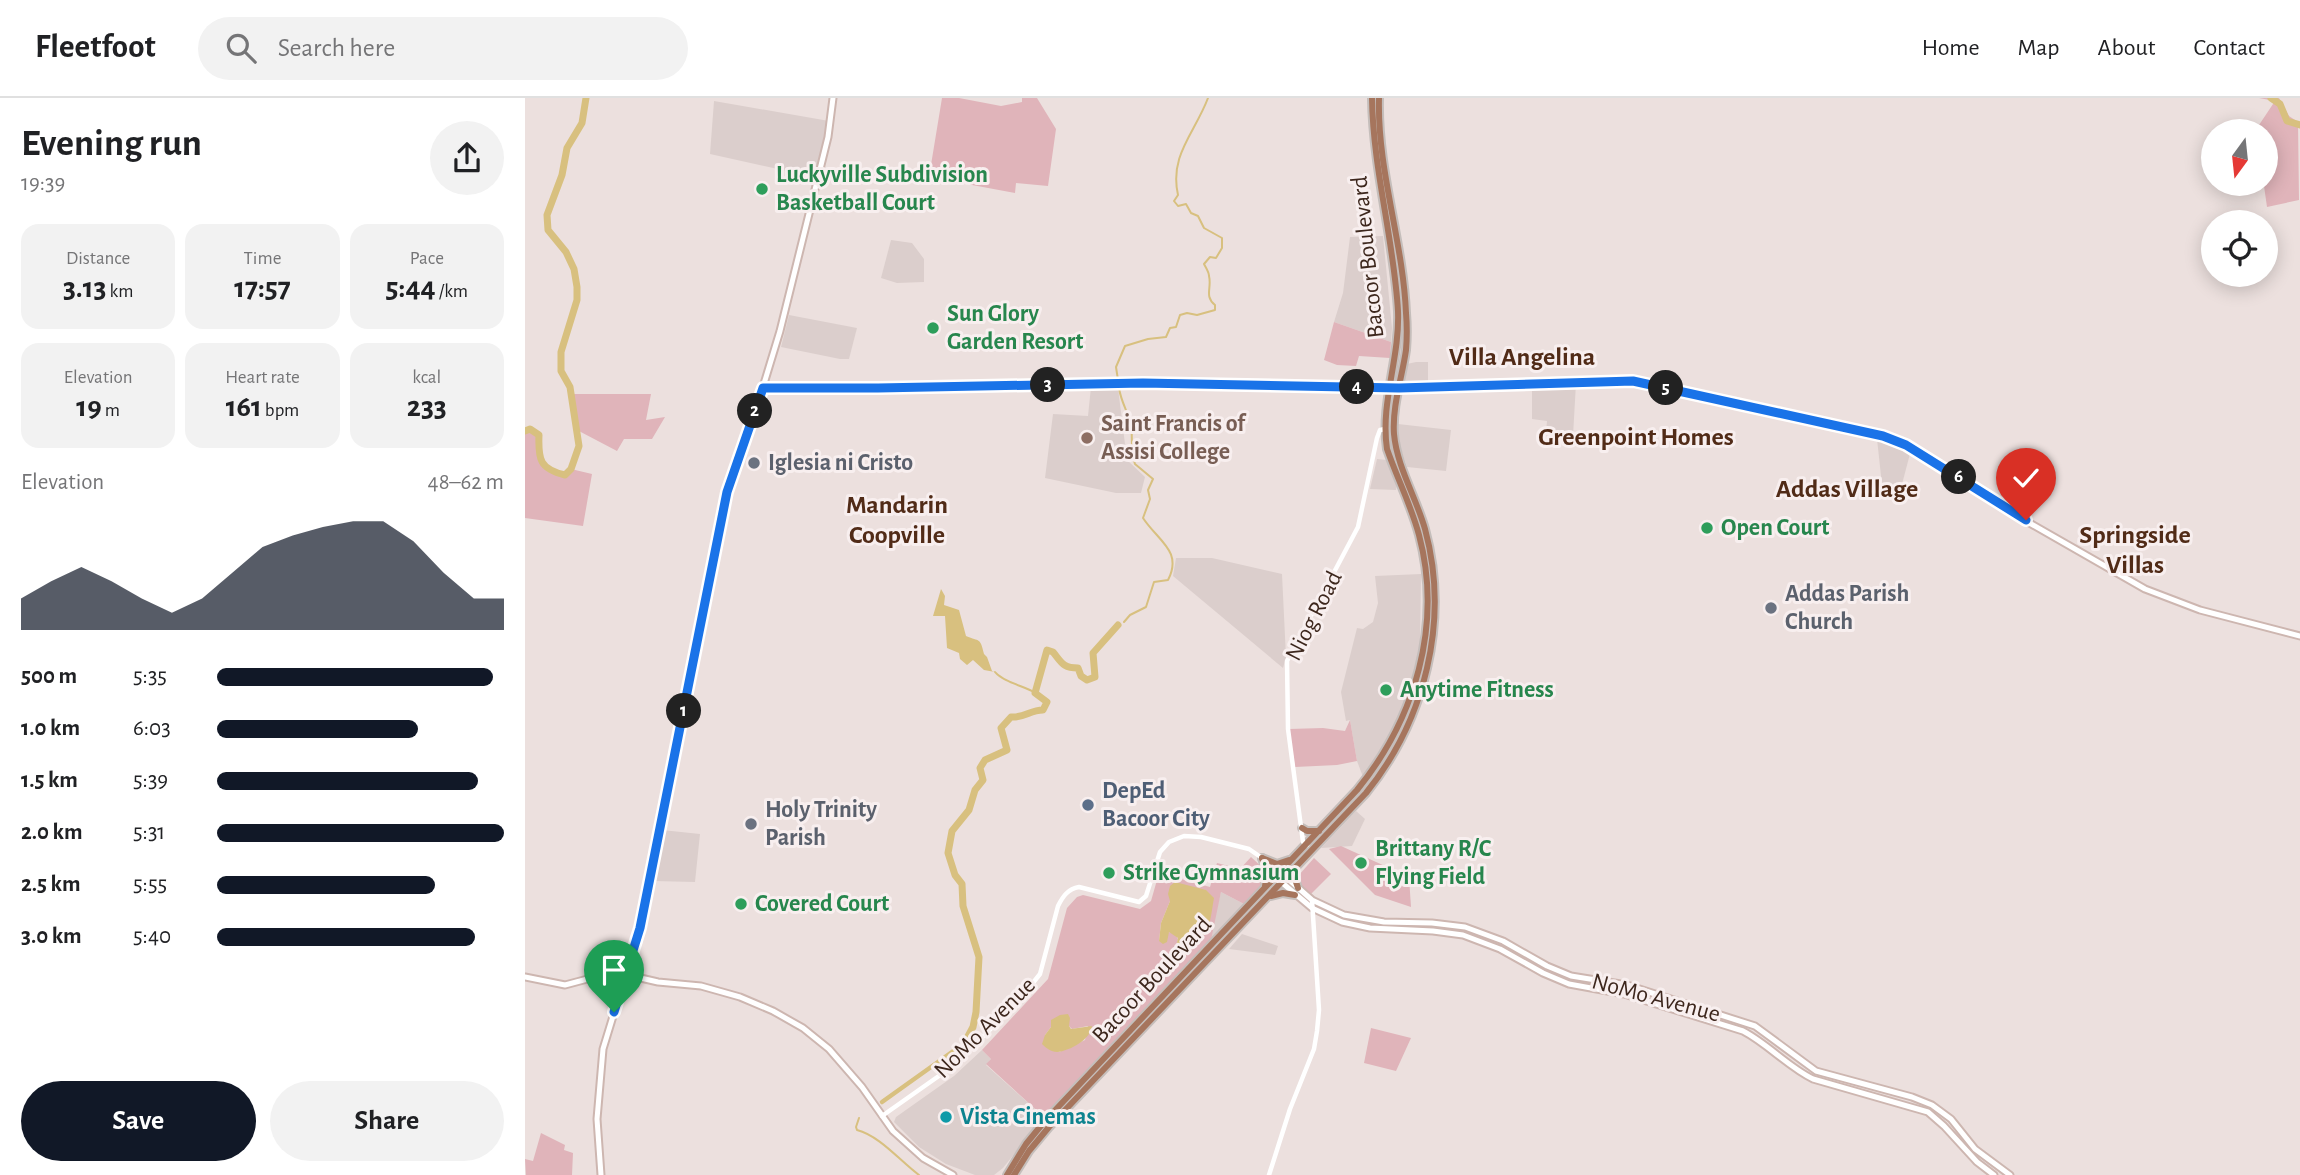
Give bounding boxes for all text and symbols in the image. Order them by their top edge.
search box [198,17,688,80]
icon: search [222,29,260,67]
text: Fleetfoot [35,31,156,64]
text: Search here [278,35,395,61]
text: Home [1922,36,1980,60]
text: Map [2018,36,2060,60]
text: About [2098,36,2155,60]
text: Contact [2193,36,2265,60]
north arrow [2201,119,2279,196]
map controls [2201,119,2278,287]
button: share [430,121,504,195]
text: Evening run [21,125,202,163]
place label: Luckyville Subdivision Basketball Court [776,163,988,215]
text: 19:39 [21,172,65,195]
street label: Bacoor Boulevard [1348,175,1388,339]
marker: Luckyville Subdivision Basketball Court [754,181,770,197]
button: locate [2201,210,2278,287]
text: Distance [66,249,130,268]
text: Time [244,249,281,268]
text: Pace [410,249,444,268]
text: 3.13 [63,273,106,303]
text: 17:57 [234,273,291,303]
text: 5:44 [386,273,436,303]
text: km [106,282,133,301]
text: /km [436,282,468,301]
place label: Sun Glory Garden Resort [947,302,1083,354]
marker: Sun Glory Garden Resort [925,320,941,336]
district label: Villa Angelina [1449,344,1595,370]
text: Elevation [64,368,133,387]
text: Heart rate [225,368,300,387]
text: kcal [412,368,441,387]
pin: 3 [1030,368,1065,402]
pin: 4 [1339,370,1375,404]
pin: 5 [1649,370,1683,406]
text: 3 [1043,375,1052,394]
text: 4 [1352,377,1361,396]
text: 5 [1661,378,1670,397]
text: 19 [76,392,102,422]
text: 161 [226,392,262,422]
text: 233 [407,392,447,422]
pin: 2 [737,394,772,428]
text: m [102,401,120,420]
text: bpm [262,401,299,420]
text: 2 [750,401,759,420]
place label: Saint Francis of Assisi College [1101,412,1247,464]
district label: Greenpoint Homes [1538,424,1734,450]
marker: Saint Francis of Assisi College [1079,430,1095,446]
pin [1996,448,2056,520]
place label: Iglesia ni Cristo [768,451,913,475]
marker: Iglesia ni Cristo [746,455,762,471]
icon: check [2007,459,2045,497]
pin: 6 [1941,460,1977,494]
text: 6 [1954,467,1963,486]
text: Elevation [21,471,104,494]
text: 48–62 m [428,471,504,494]
district label: Addas Village [1776,476,1918,502]
district label: Mandarin Coopville [846,492,948,548]
place label: Open Court [1721,516,1829,540]
marker: Open Court [1699,520,1715,536]
district label: Springside Villas [2079,522,2191,578]
street label: Niog Road [1281,567,1347,665]
place label: Addas Parish Church [1785,582,1909,634]
marker: Addas Parish Church [1763,600,1779,616]
text: 500 m [21,665,77,688]
text: 5:35 [133,665,167,688]
place label: Anytime Fitness [1400,678,1554,702]
marker: Anytime Fitness [1378,682,1394,698]
pin: 1 [667,694,701,728]
text: 1 [680,701,687,720]
text: 1.0 km [21,717,80,740]
text: 6:03 [133,717,171,740]
text: 1.5 km [21,769,78,792]
text: 5:39 [133,769,168,792]
place label: DepEd Bacoor City [1102,779,1210,831]
marker: DepEd Bacoor City [1080,797,1096,813]
place label: Holy Trinity Parish [765,798,877,850]
marker: Holy Trinity Parish [743,816,759,832]
text: 2.0 km [21,821,83,844]
text: 5:31 [133,821,165,844]
place label: Brittany R/C Flying Field [1375,837,1492,889]
marker: Brittany R/C Flying Field [1353,855,1369,871]
place label: Strike Gymnasium [1123,861,1299,885]
marker: Strike Gymnasium [1101,865,1117,881]
text: 2.5 km [21,873,80,896]
text: 5:55 [133,873,167,896]
place label: Covered Court [755,892,889,916]
marker: Covered Court [733,896,749,912]
street label: Bacoor Boulevard [1088,912,1216,1048]
text: 3.0 km [21,925,82,948]
text: 5:40 [133,925,171,948]
pin [584,940,644,1012]
icon: arrive [595,951,633,989]
street label: NoMo Avenue [1589,969,1723,1027]
street label: NoMo Avenue [930,973,1040,1083]
button: Save [21,1081,256,1161]
button: Share [270,1081,504,1161]
place label: Vista Cinemas [960,1105,1096,1129]
marker: Vista Cinemas [938,1109,954,1125]

